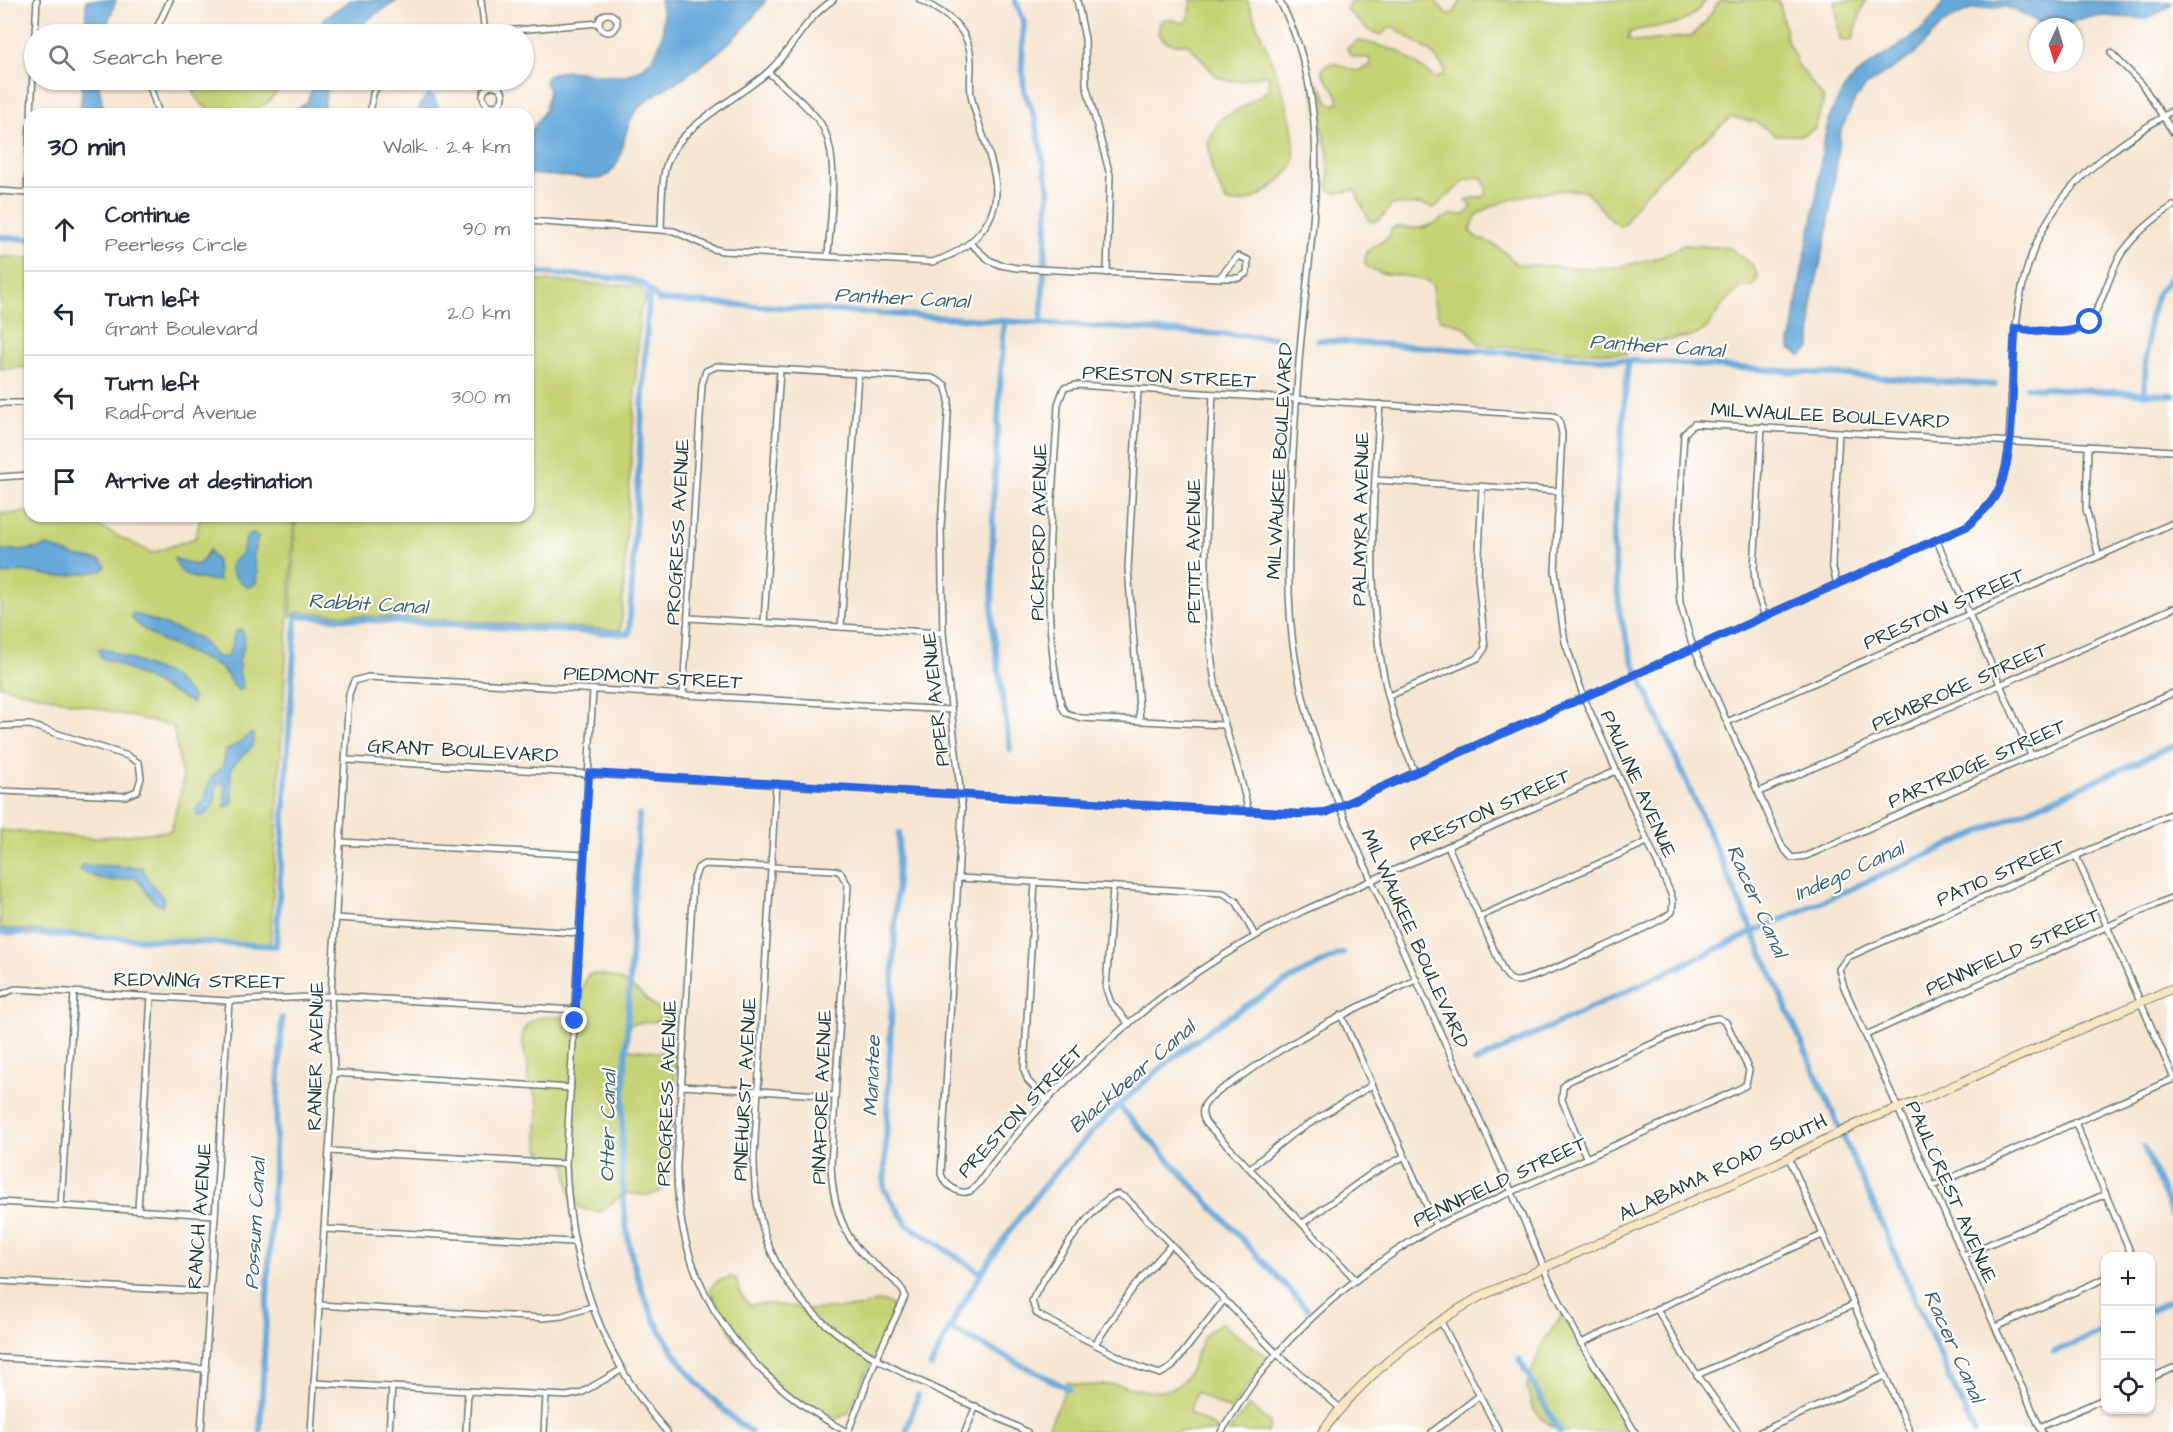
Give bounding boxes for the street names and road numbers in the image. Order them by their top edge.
street label: MILWAUKEE BOULEVARD [1260,342,1300,580]
street label: PRESTON STREET [1081,358,1257,396]
street label: MILWAULEE BOULEVARD [1710,396,1950,436]
street label: PALMYRA AVENUE [1345,431,1377,606]
street label: PROGRESS AVENUE [659,438,697,626]
street label: PICKFORD AVENUE [1023,443,1055,621]
street label: PETITE AVENUE [1180,478,1208,624]
street label: PRESTON STREET [1859,561,2030,657]
street label: PIPER AVENUE [915,630,957,768]
street label: PEMBROKE STREET [1867,635,2053,739]
street label: PIEDMONT STREET [563,659,744,697]
street label: PAULINE AVENUE [1593,706,1683,862]
street label: PARTRIDGE STREET [1884,712,2071,816]
street label: GRANT BOULEVARD [367,732,559,770]
street label: PRESTON STREET [1405,762,1576,858]
street label: MILWAUKEE BOULEVARD [1354,825,1476,1053]
street label: PATIO STREET [1932,832,2070,914]
street label: PENNFIELD STREET [1921,901,2105,1003]
street label: REDWING STREET [113,966,285,996]
street label: RANIER AVENUE [301,981,331,1131]
street label: PINEHURST AVENUE [726,996,764,1182]
street label: PROGRESS AVENUE [650,999,684,1187]
street label: PINAFORE AVENUE [805,1009,839,1185]
street label: PRESTON STREET [951,1038,1091,1184]
street label: PAULCREST AVENUE [1898,1096,2004,1288]
street label: ALABAMA ROAD SOUTH [1614,1107,1832,1229]
street label: PENNFIELD STREET [1408,1129,1592,1235]
street label: RANCH AVENUE [181,1142,219,1290]

